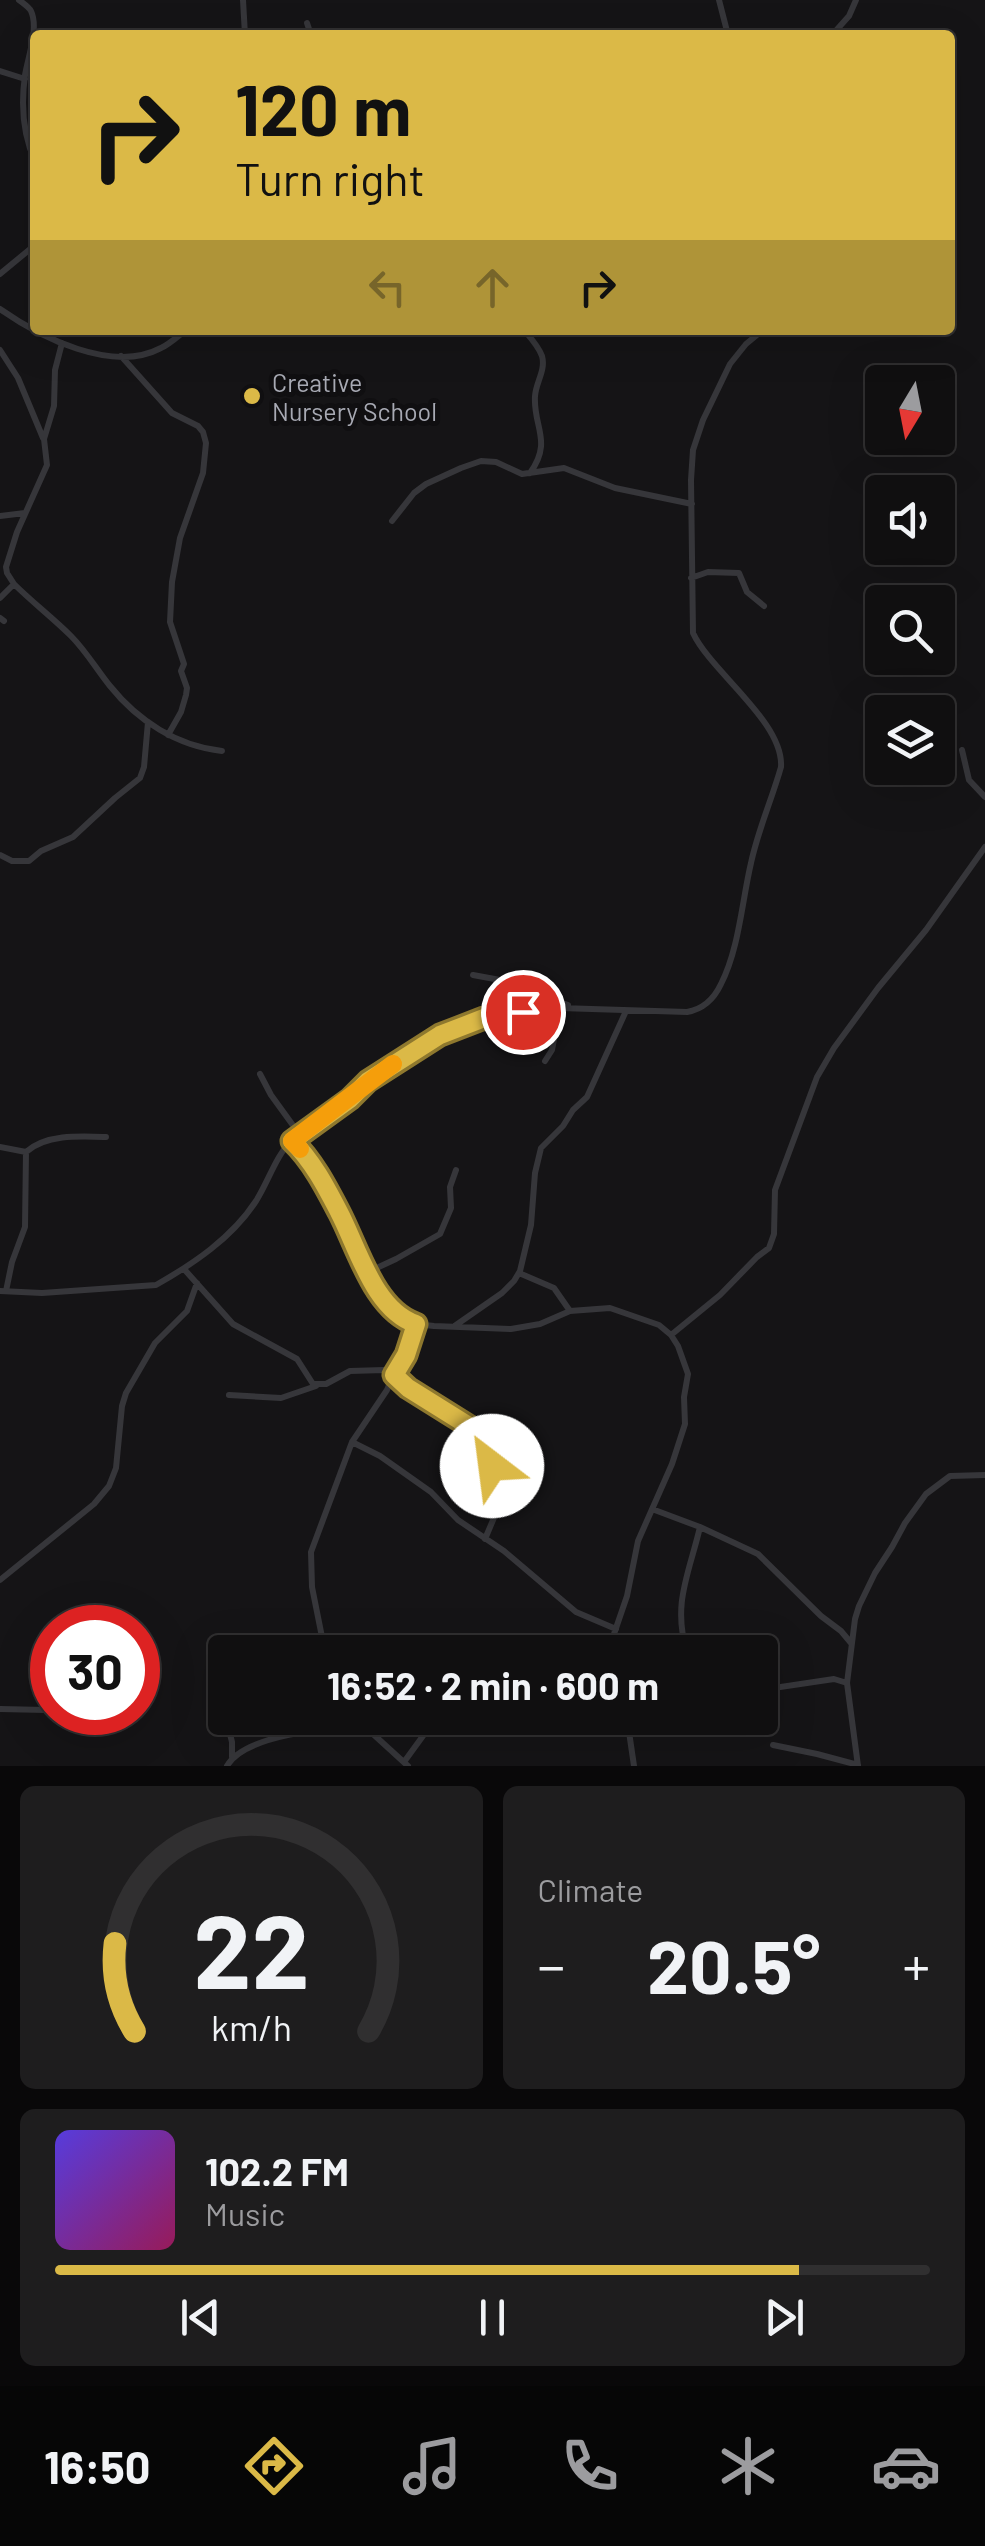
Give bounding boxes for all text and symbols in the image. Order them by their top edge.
text: 120 m [235,66,411,150]
icon: right [70,70,200,200]
text: Turn right [235,151,425,205]
icon: left [360,260,415,315]
icon: ahead [465,260,520,315]
icon: right [570,260,625,315]
north arrow [865,365,955,455]
map controls [865,365,955,785]
place label: Creative Nursery School [272,367,437,426]
marker: Creative Nursery School [241,385,263,407]
button: sound [865,475,955,565]
button: search [865,585,955,675]
button: layers [865,695,955,785]
pin [481,970,566,1055]
icon: arrive [496,985,551,1040]
position arrow [440,1414,544,1518]
speed limit sign: 30 [30,1605,160,1735]
text: 16:52 · 2 min · 600 m [327,1662,659,1708]
text: Climate [538,1870,643,1908]
text: 22 [193,1885,309,2010]
text: 20.5° [647,1919,821,2009]
text: − [538,1931,565,1997]
text: + [902,1931,930,1997]
text: km/h [211,2005,292,2048]
text: 102.2 FM [205,2148,349,2194]
text: Music [205,2194,285,2232]
icon: previous [173,2290,228,2345]
icon: pause [465,2290,520,2345]
icon: next [757,2290,812,2345]
icon: directions [239,2431,309,2501]
icon: music [397,2431,467,2501]
icon: phone [555,2431,625,2501]
icon: climate [713,2431,783,2501]
icon: car [871,2431,941,2501]
text: 16:50 [44,2439,150,2493]

